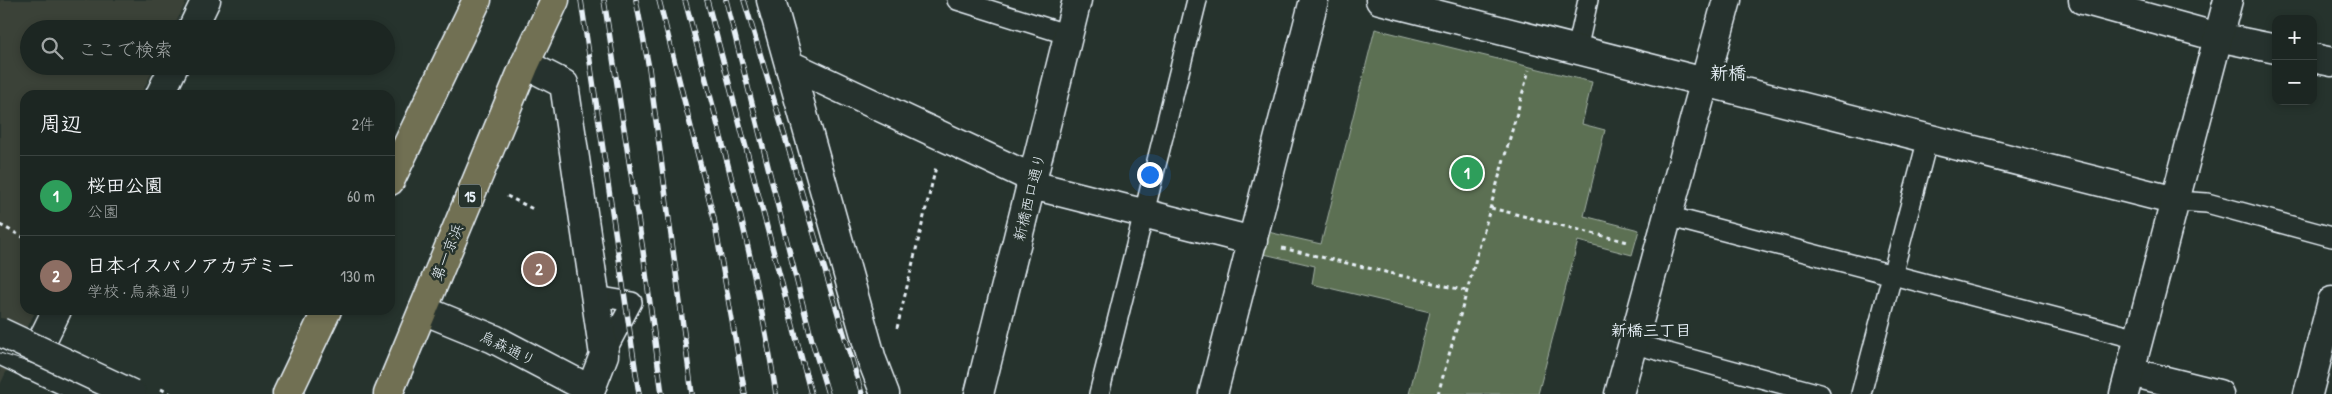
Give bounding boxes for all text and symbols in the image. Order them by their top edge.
map controls [2272,15,2317,105]
button: + [2272,15,2317,60]
search box [20,20,395,75]
icon: search [38,34,66,62]
text: ここで検索 [78,36,173,62]
district label: 新橋 [1710,60,1746,85]
button: − [2272,60,2317,105]
text: 周辺 [40,109,82,138]
text: 2件 [352,113,375,135]
street label: 新橋西口通り [1008,151,1050,243]
pin: 1 [1451,154,1483,192]
your location [1137,162,1163,188]
text: 桜田公園 [87,172,163,198]
text: 1 [53,185,59,207]
text: 60 m [347,185,375,207]
road number: 15 [459,185,481,208]
text: 公園 [87,200,119,222]
street label: 第一京浜 [426,220,468,284]
pin: 2 [523,250,555,288]
text: 日本イスパノアカデミー [87,252,295,278]
text: 2 [52,265,60,287]
text: 130 m [340,265,375,287]
text: 学校 · 烏森通り [87,280,194,302]
district label: 新橋三丁目 [1611,319,1691,341]
street label: 烏森通り [476,325,540,371]

